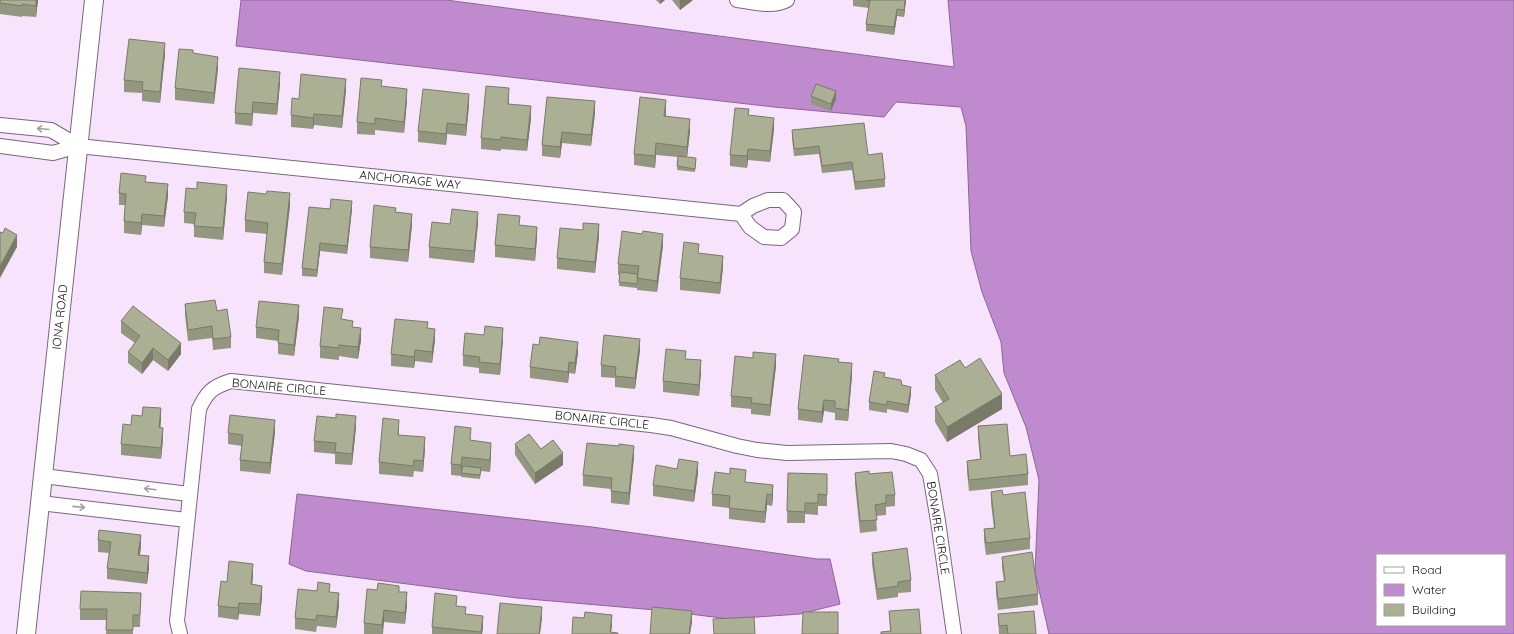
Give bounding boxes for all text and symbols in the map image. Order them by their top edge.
one-way arrow [37,126,50,133]
street label: ANCHORAGE WAY [359,167,462,192]
street label: IONA ROAD [49,283,70,350]
street label: BONAIRE CIRCLE [231,375,327,398]
street label: BONAIRE CIRCLE [554,407,650,432]
street label: BONAIRE CIRCLE [924,480,953,576]
one-way arrow [144,486,157,493]
one-way arrow [72,504,85,511]
legend [1376,554,1506,626]
text: Road [1412,562,1442,577]
text: Water [1412,582,1447,597]
text: Building [1412,602,1456,617]

